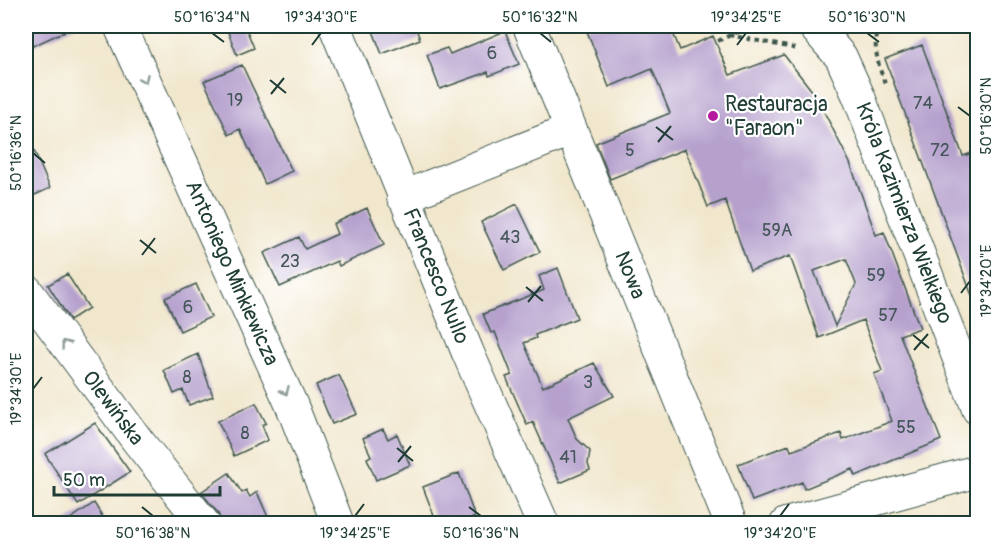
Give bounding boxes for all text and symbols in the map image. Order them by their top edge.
text: 50°16'34"N [174,8,250,27]
text: 19°34'30"E [285,8,358,27]
text: 50°16'32"N [502,8,578,27]
text: 19°34'25"E [711,8,782,27]
text: 50°16'30"N [828,8,906,27]
house number: 6 [487,42,497,65]
one-way arrow [137,72,149,83]
text: 50°16'30"N [977,77,996,155]
house number: 19 [227,89,243,112]
place label: Restauracja "Faraon" [725,91,828,142]
house number: 74 [913,92,934,115]
street label: Króla Kazimierza Wielkiego [849,99,959,327]
marker: Restauracja "Faraon" [706,109,720,123]
text: 50°16'36"N [7,115,26,191]
house number: 5 [625,139,635,162]
house number: 72 [930,139,950,162]
street label: Antoniego Minkiewicza [179,176,285,370]
street label: Francesco Nullo [396,204,476,348]
house number: 59A [762,219,793,242]
house number: 43 [500,226,520,249]
text: 19°34'20"E [977,244,996,317]
street label: Nowa [608,247,652,303]
house number: 23 [280,250,300,273]
house number: 59 [866,264,886,287]
house number: 6 [183,296,193,319]
house number: 57 [878,304,898,327]
one-way arrow [62,340,73,351]
text: 19°34'30"E [7,352,26,425]
street label: Olewińska [76,365,150,451]
house number: 8 [182,366,192,389]
house number: 3 [583,371,593,394]
one-way arrow [278,384,290,395]
house number: 55 [896,416,916,439]
house number: 8 [240,422,250,445]
house number: 41 [559,446,577,469]
scale bar [54,459,220,497]
text: 50 m [63,469,105,492]
text: 50°16'38"N [116,524,190,543]
text: 19°34'25"E [320,524,391,543]
text: 50°16'36"N [443,524,519,543]
text: 19°34'20"E [744,524,817,543]

